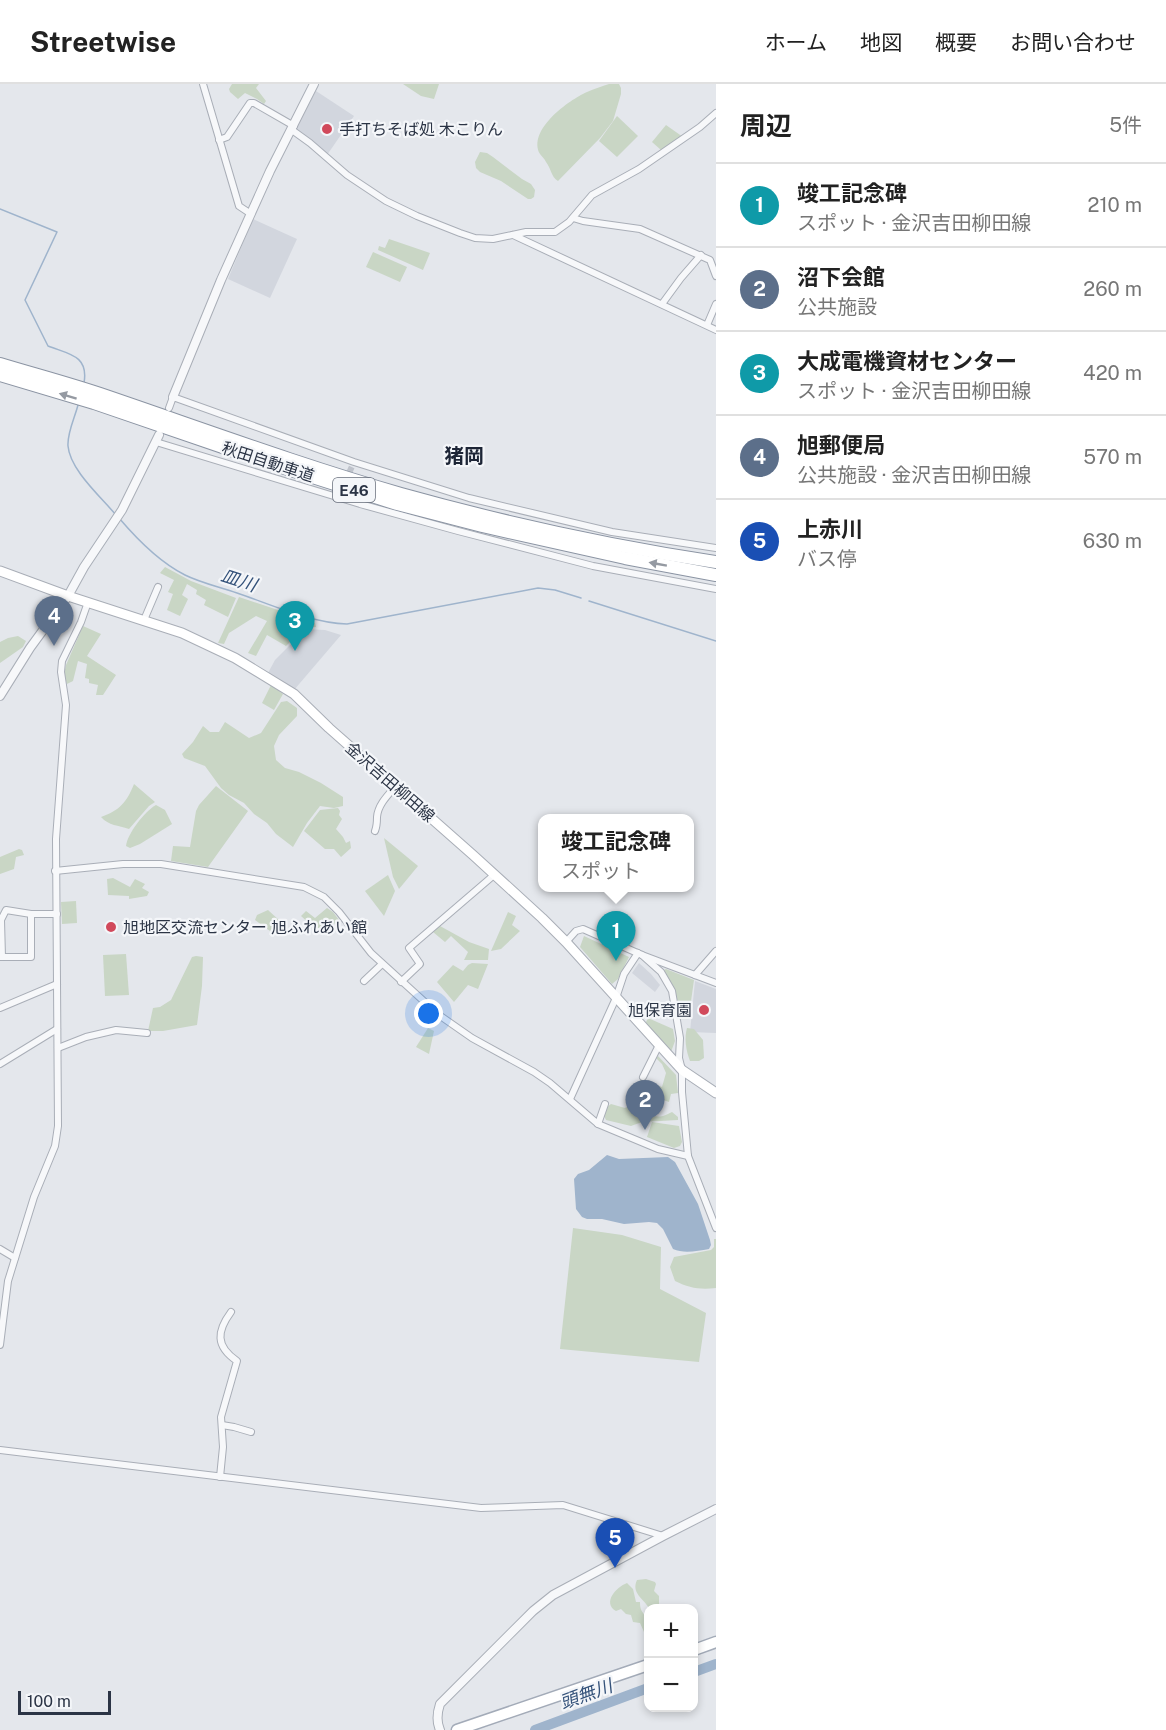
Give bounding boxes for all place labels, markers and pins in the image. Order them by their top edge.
place label: 手打ちそば処 木こりん [339,120,503,139]
marker: 手打ちそば処 木こりん [320,122,334,136]
pin: 4 [34,596,74,646]
pin: 3 [276,602,314,651]
pin: 1 [596,912,636,961]
place label: 旭地区交流センター 旭ふれあい館 [123,918,367,937]
marker: 旭地区交流センター 旭ふれあい館 [104,920,118,934]
place label: 旭保育園 [628,1001,692,1020]
marker: 旭保育園 [697,1003,711,1017]
pin: 2 [626,1080,664,1130]
pin: 5 [596,1518,634,1568]

